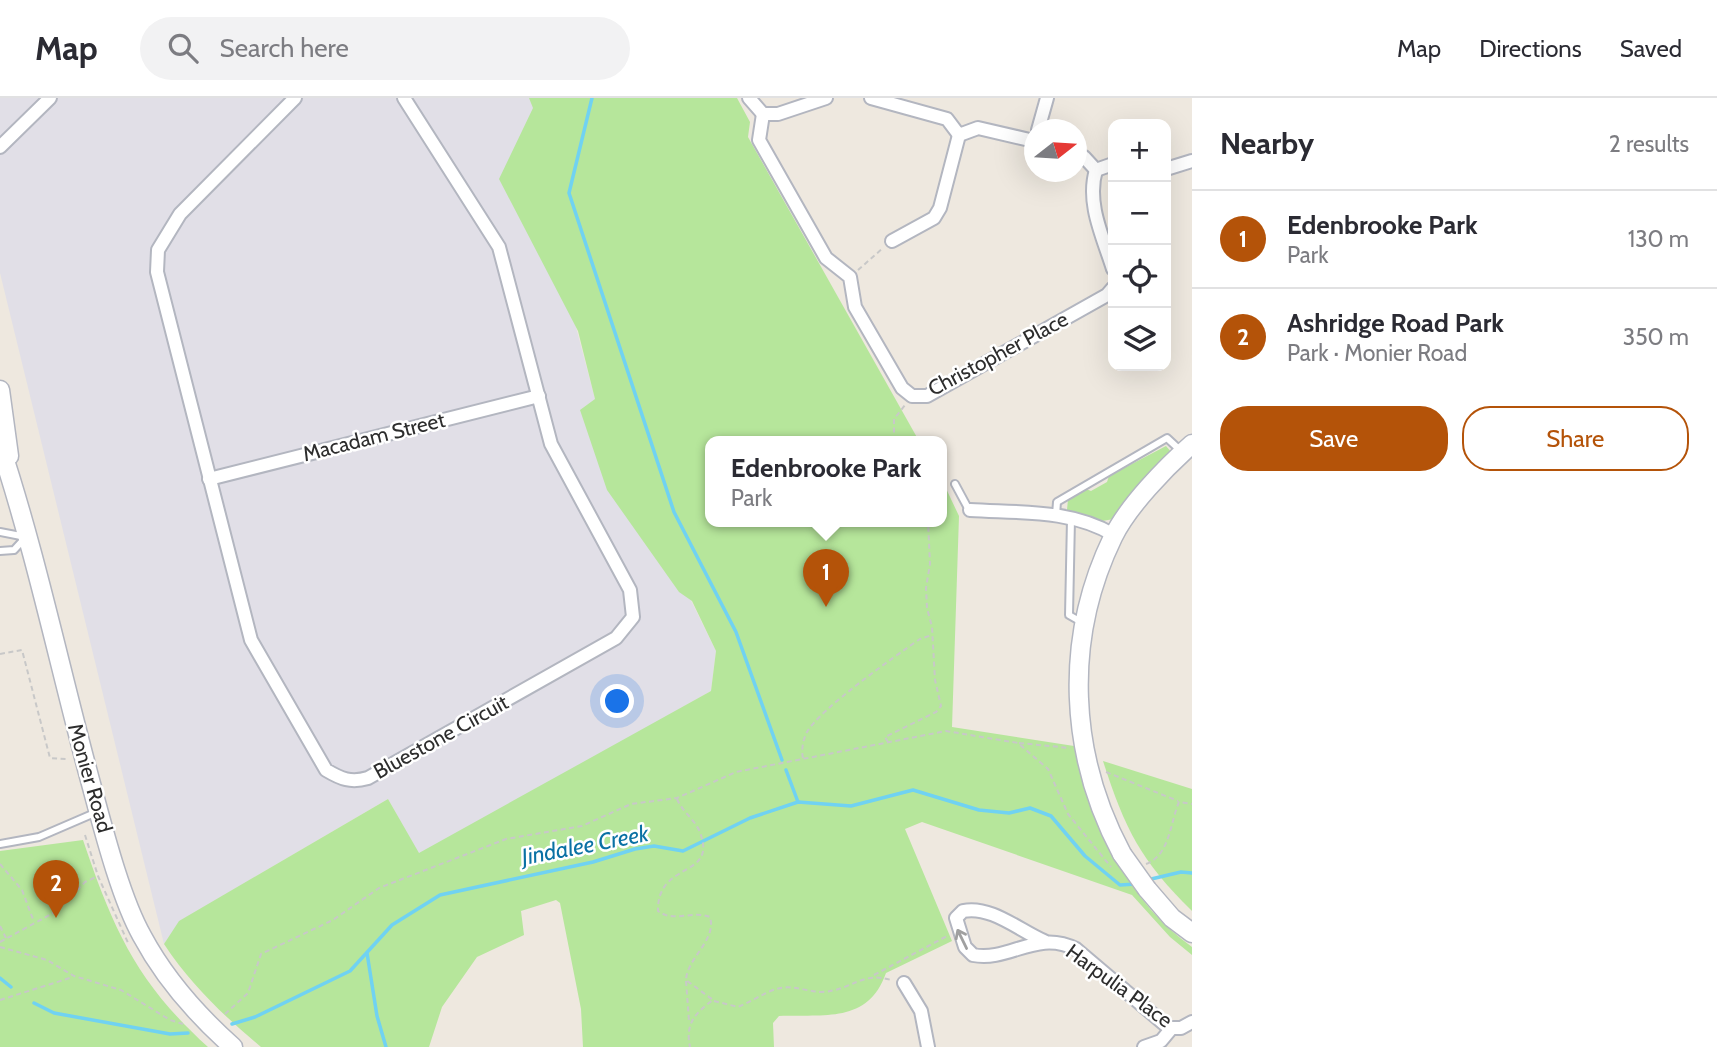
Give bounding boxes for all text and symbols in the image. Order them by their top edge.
search box [140,17,630,80]
text: Map [35,28,98,68]
icon: search [164,29,202,67]
text: Search here [220,32,349,64]
text: Map [1397,34,1441,63]
text: Directions [1479,34,1582,63]
text: Saved [1620,34,1682,63]
north arrow [1024,119,1087,182]
map controls [1108,119,1171,371]
button: + [1108,119,1171,182]
text: Nearby [1220,125,1314,162]
text: 2 results [1609,130,1689,158]
button: − [1108,182,1171,245]
text: Edenbrooke Park [1287,209,1478,241]
text: 1 [1239,225,1247,253]
text: 130 m [1628,225,1689,253]
text: Park [1287,241,1328,269]
button: locate [1108,245,1171,308]
street label: Christopher Place [924,306,1072,401]
text: Ashridge Road Park [1287,307,1504,339]
button: layers [1108,308,1171,371]
text: 2 [1237,323,1249,351]
text: 350 m [1623,323,1689,351]
text: Park · Monier Road [1287,339,1467,367]
button: Save [1220,406,1448,471]
button: Share [1462,406,1689,471]
street label: Macadam Street [300,407,447,466]
popup [705,436,947,527]
text: Edenbrooke Park [731,452,921,484]
text: Park [731,484,772,512]
pin: 1 [803,549,849,607]
your location [600,684,634,718]
street label: Bluestone Circuit [369,689,512,784]
street label: Monier Road [63,720,118,835]
water label: Jindalee Creek [517,819,652,871]
pin: 2 [33,860,79,918]
one-way arrow [955,929,968,950]
street label: Harpulia Place [1061,939,1178,1033]

